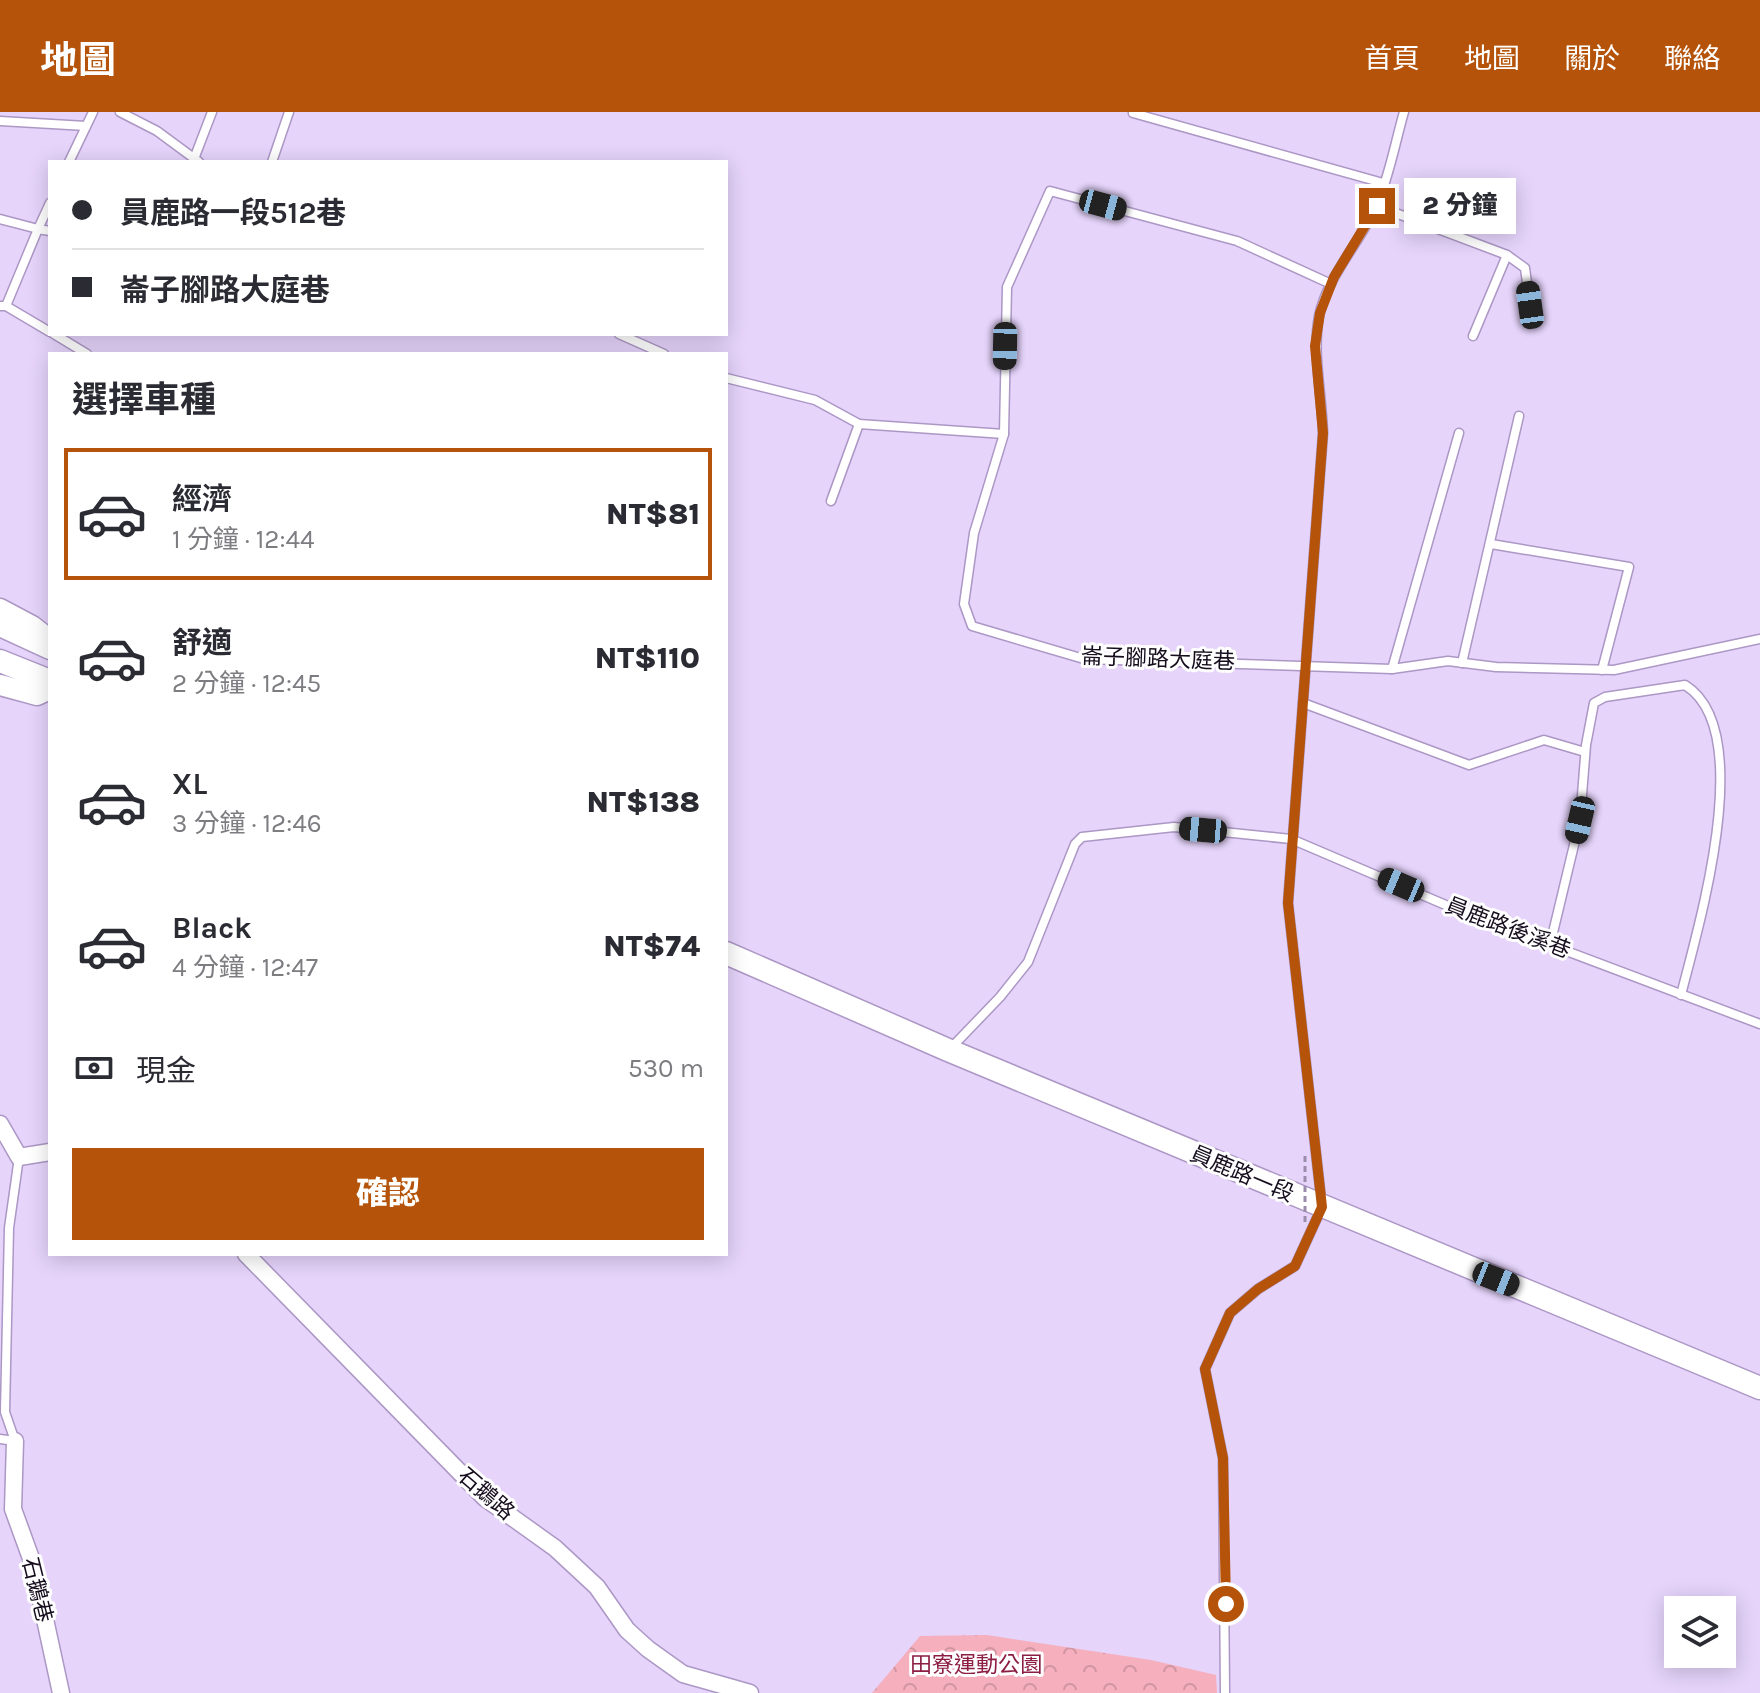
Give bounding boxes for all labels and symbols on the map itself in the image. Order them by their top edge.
callout: 2 分鐘 [1405,178,1517,234]
car [1077,187,1129,223]
route end [1359,188,1395,224]
car [1515,280,1545,330]
car [993,322,1017,370]
street label: 崙子腳路大庭巷 [1081,643,1235,675]
car [1563,794,1597,846]
car [1178,816,1228,844]
car [1374,865,1428,905]
street label: 員鹿路後溪巷 [1442,892,1574,964]
street label: 員鹿路一段 [1186,1141,1298,1207]
car [1469,1259,1523,1299]
street label: 石鵝路 [453,1463,519,1525]
street label: 石鵝巷 [16,1555,58,1625]
route start [1208,1586,1244,1622]
park label: 田寮運動公園 [910,1652,1042,1678]

